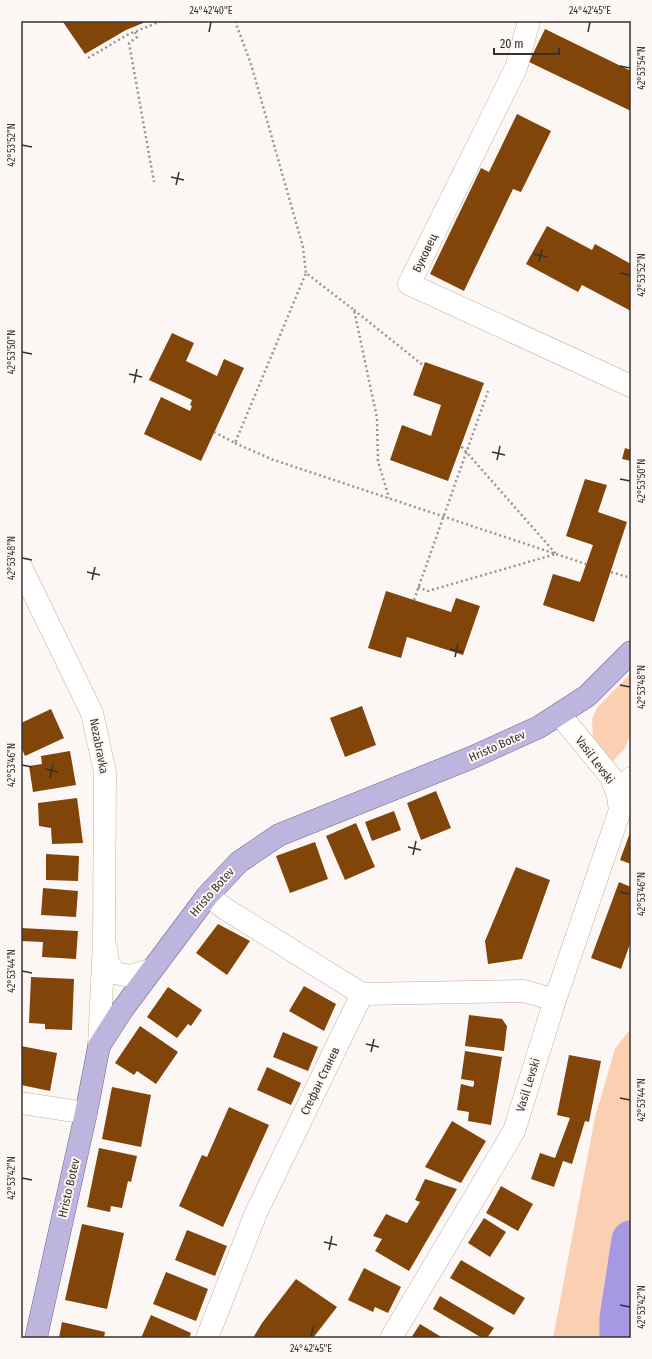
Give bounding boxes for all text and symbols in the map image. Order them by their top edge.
text: 24°42'40"E [190,5,233,17]
text: 24°42'45"E [569,5,611,17]
scale bar [494,30,559,56]
text: 20 m [500,37,524,51]
text: 42°53'54"N [636,46,648,90]
text: 42°53'52"N [6,123,18,167]
street label: Буковец [410,231,441,275]
text: 42°53'52"N [636,253,648,297]
text: 42°53'50"N [6,330,18,374]
text: 42°53'50"N [636,459,648,503]
text: 42°53'48"N [6,536,18,580]
text: 42°53'48"N [636,665,648,709]
street label: Nezabravka [87,717,111,775]
street label: Hristo Botev [467,727,528,765]
street label: Vasil Levski [573,734,617,786]
text: 42°53'46"N [6,743,18,787]
street label: Hristo Botev [187,864,238,919]
text: 42°53'46"N [636,872,648,916]
text: 42°53'44"N [6,949,18,993]
street label: Стефан Станев [297,1045,343,1117]
street label: Vasil Levski [513,1056,543,1114]
text: 42°53'44"N [636,1078,648,1122]
text: 42°53'42"N [6,1156,18,1200]
street label: Hristo Botev [55,1156,83,1219]
text: 42°53'42"N [636,1285,648,1329]
text: 24°42'45"E [290,1343,332,1355]

